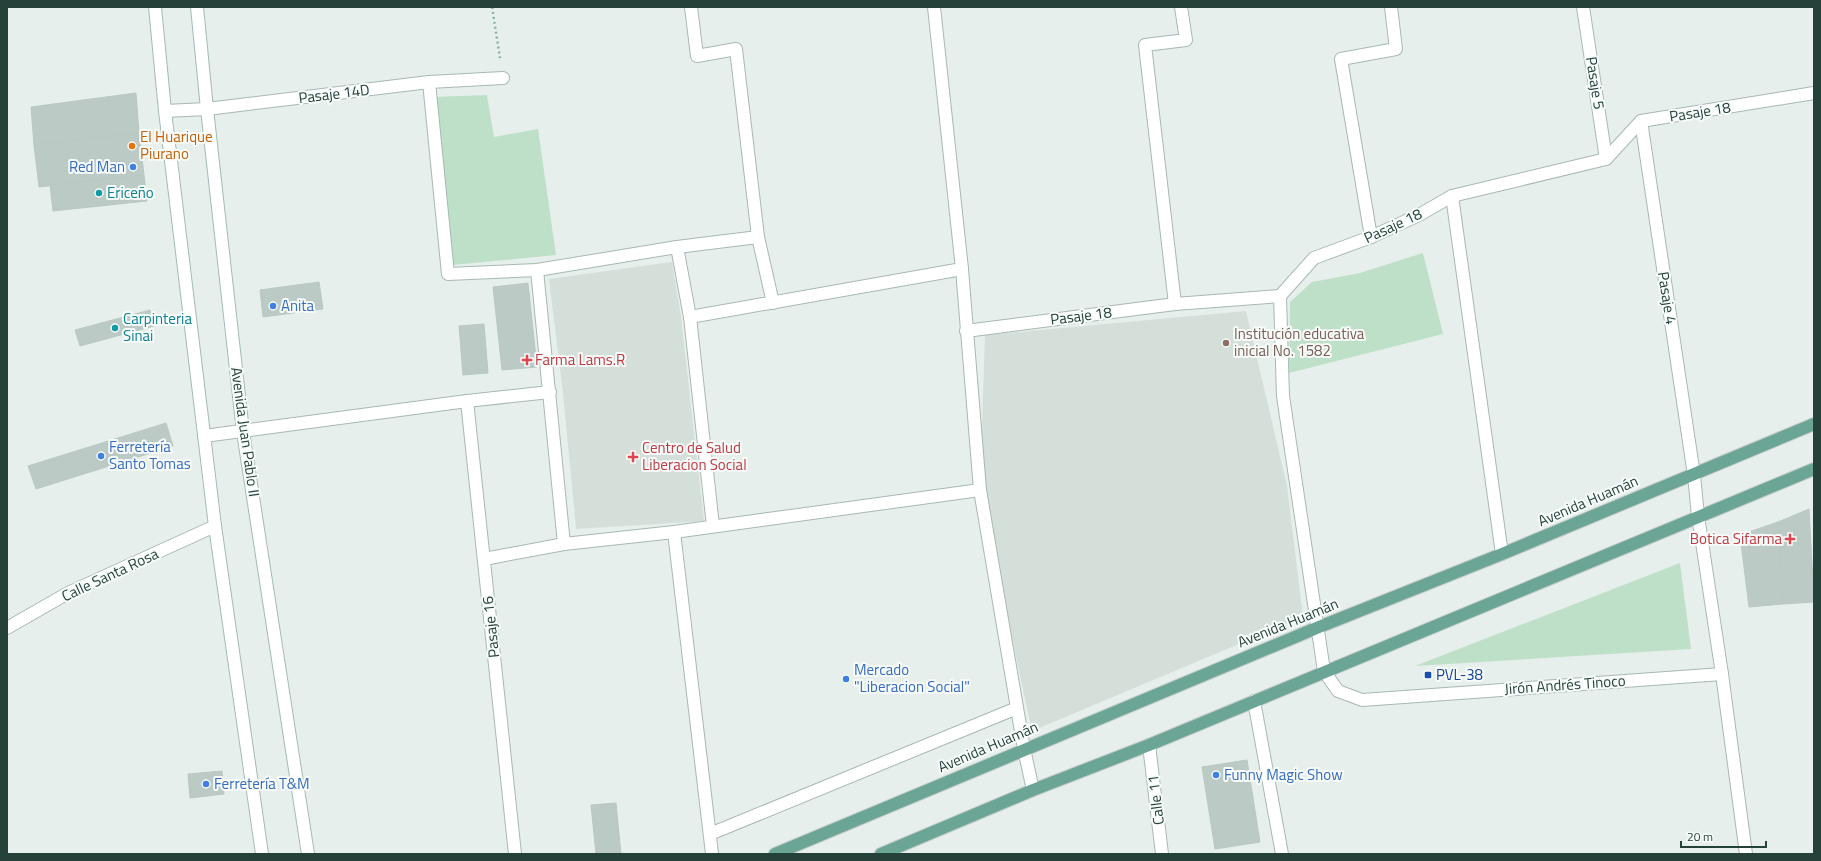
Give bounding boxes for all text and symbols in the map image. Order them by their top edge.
street label: Pasaje 5 [1580,55,1611,111]
street label: Pasaje 14D [297,78,371,109]
street label: Pasaje 18 [1668,95,1732,128]
place label: El Huarique Piurano [140,125,213,165]
marker: El Huarique Piurano [127,141,137,151]
place label: Red Man [69,155,125,178]
marker: Red Man [128,162,138,172]
place label: Ericeño [107,181,154,204]
marker: Ericeño [94,188,104,198]
street label: Pasaje 18 [1360,202,1426,249]
street label: Pasaje 4 [1652,270,1683,326]
place label: Anita [281,294,315,317]
street label: Pasaje 18 [1049,300,1113,331]
marker: Anita [268,301,278,311]
place label: Carpinteria Sinai [123,307,192,347]
place label: Institución educativa inicial No. 1582 [1234,322,1365,362]
marker: Carpinteria Sinai [110,323,120,333]
marker: Institución educativa inicial No. 1582 [1221,338,1231,348]
place label: Farma Lams.R [535,348,625,371]
marker: Farma Lams.R [522,355,532,365]
street label: Avenida Juan Pablo II [225,366,266,498]
place label: Ferretería Santo Tomas [109,435,191,475]
place label: Centro de Salud Liberacion Social [642,436,747,476]
marker: Ferretería Santo Tomas [96,451,106,461]
marker: Centro de Salud Liberacion Social [627,451,639,463]
street label: Avenida Huamán [1534,469,1642,532]
place label: Botica Sifarma [1690,527,1782,550]
marker: Botica Sifarma [1785,534,1795,544]
street label: Calle Santa Rosa [57,542,163,607]
street label: Avenida Huamán [1234,592,1342,653]
street label: Pasaje 16 [476,595,505,659]
place label: Mercado "Liberacion Social" [854,658,970,698]
place label: PVL-38 [1436,663,1483,686]
street label: Jirón Andrés Tinoco [1504,669,1626,700]
marker: PVL-38 [1423,670,1433,680]
marker: Mercado "Liberacion Social" [841,674,851,684]
street label: Avenida Huamán [934,715,1042,778]
place label: Funny Magic Show [1224,763,1343,786]
marker: Funny Magic Show [1211,770,1221,780]
place label: Ferretería T&M [214,772,310,795]
street label: Calle 11 [1141,774,1170,826]
marker: Ferretería T&M [201,779,211,789]
scale bar [1681,823,1766,849]
text: 20 m [1687,827,1713,846]

